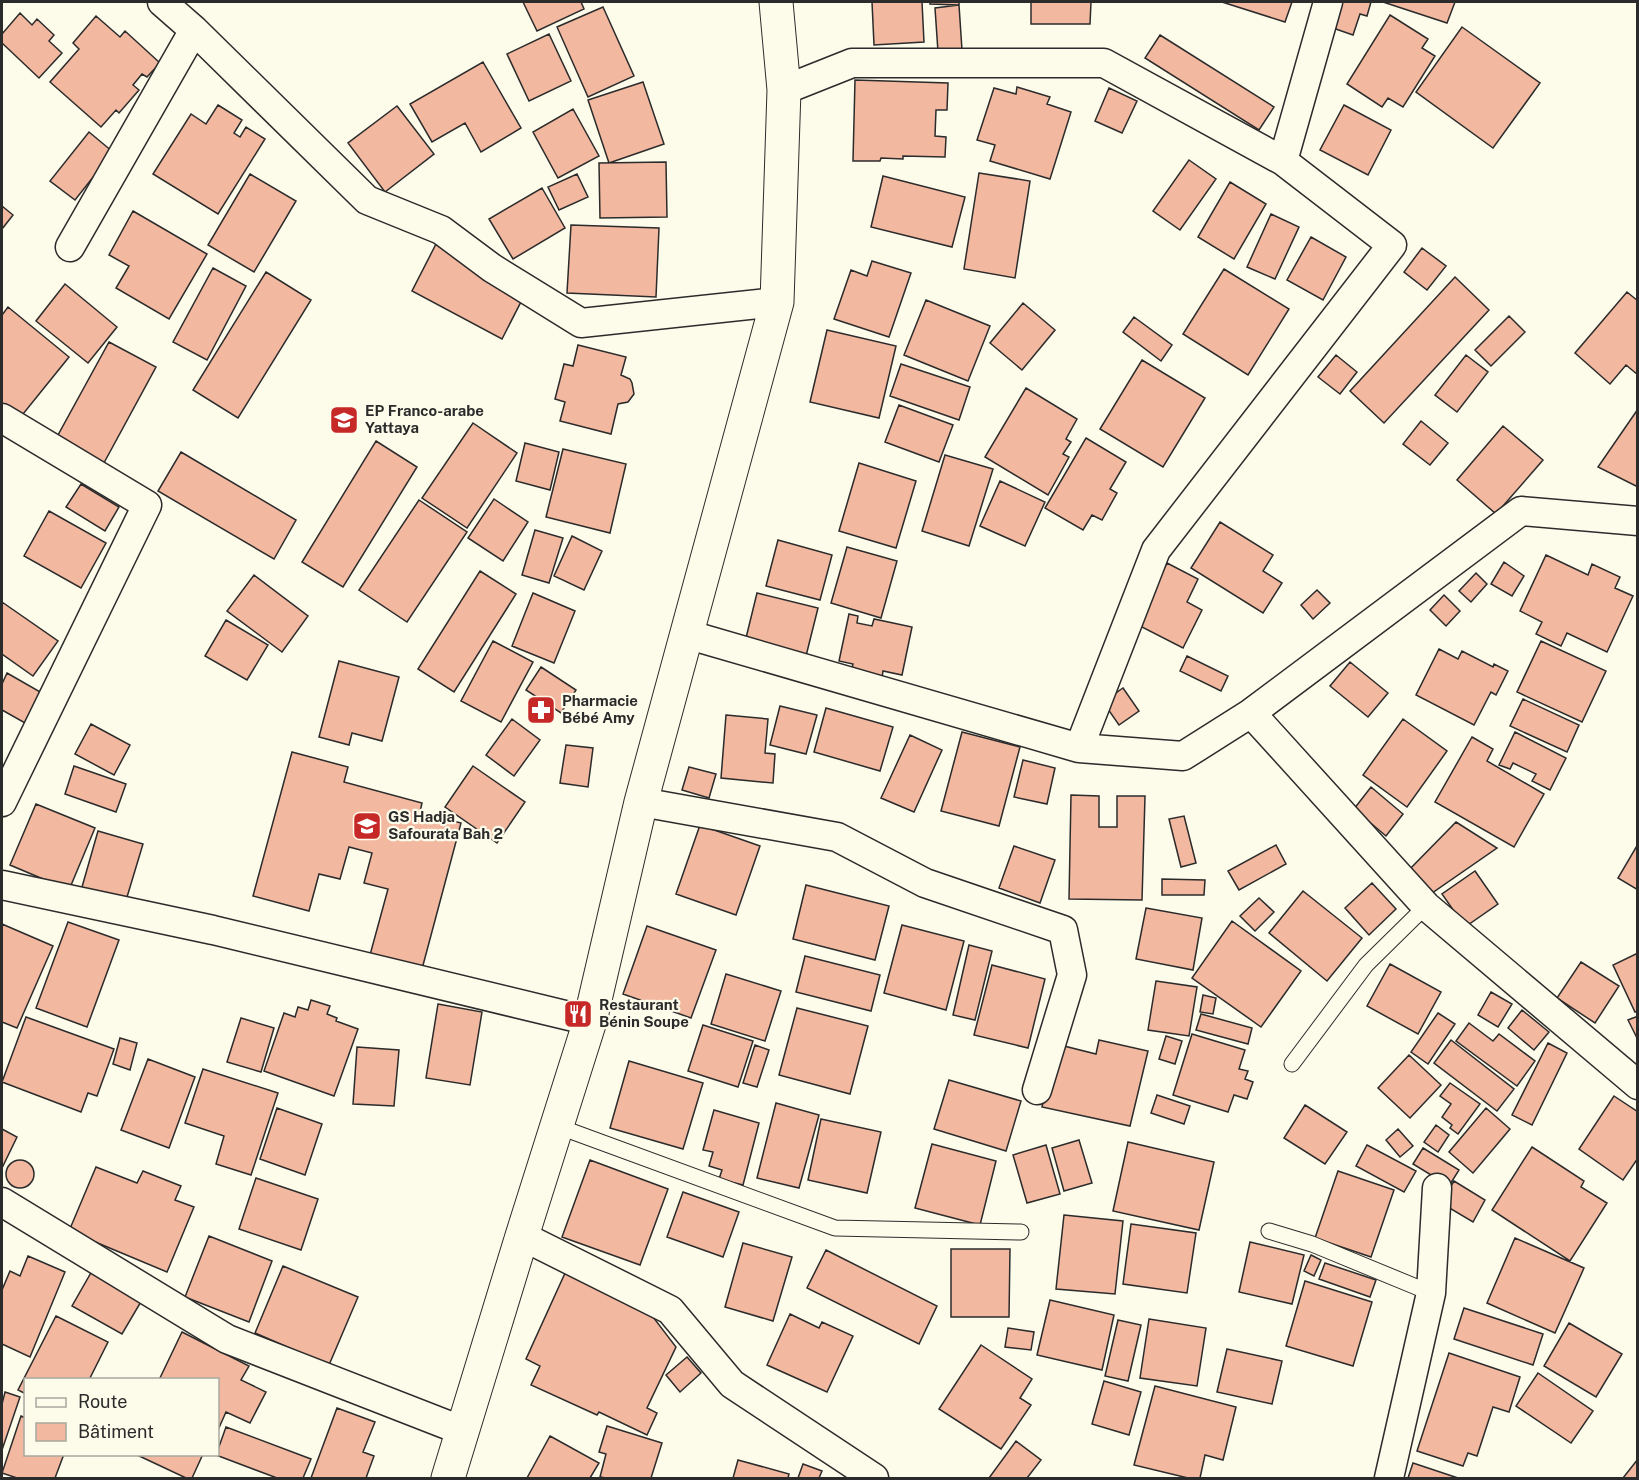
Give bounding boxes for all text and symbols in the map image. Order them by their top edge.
place label: EP Franco-arabe Yattaya [365,402,484,436]
school or university icon: EP Franco-arabe Yattaya [328,404,360,436]
place label: Pharmacie Bébé Amy [562,692,638,726]
pharmacy icon: Pharmacie Bébé Amy [525,694,557,726]
place label: GS Hadja Safourata Bah 2 [388,808,503,842]
school or university icon: GS Hadja Safourata Bah 2 [351,810,383,842]
place label: Restaurant Bénin Soupe [599,996,689,1030]
restaurant icon: Restaurant Bénin Soupe [562,998,594,1030]
legend [24,1378,219,1456]
text: Route [78,1391,127,1412]
text: Bâtiment [78,1421,154,1442]

